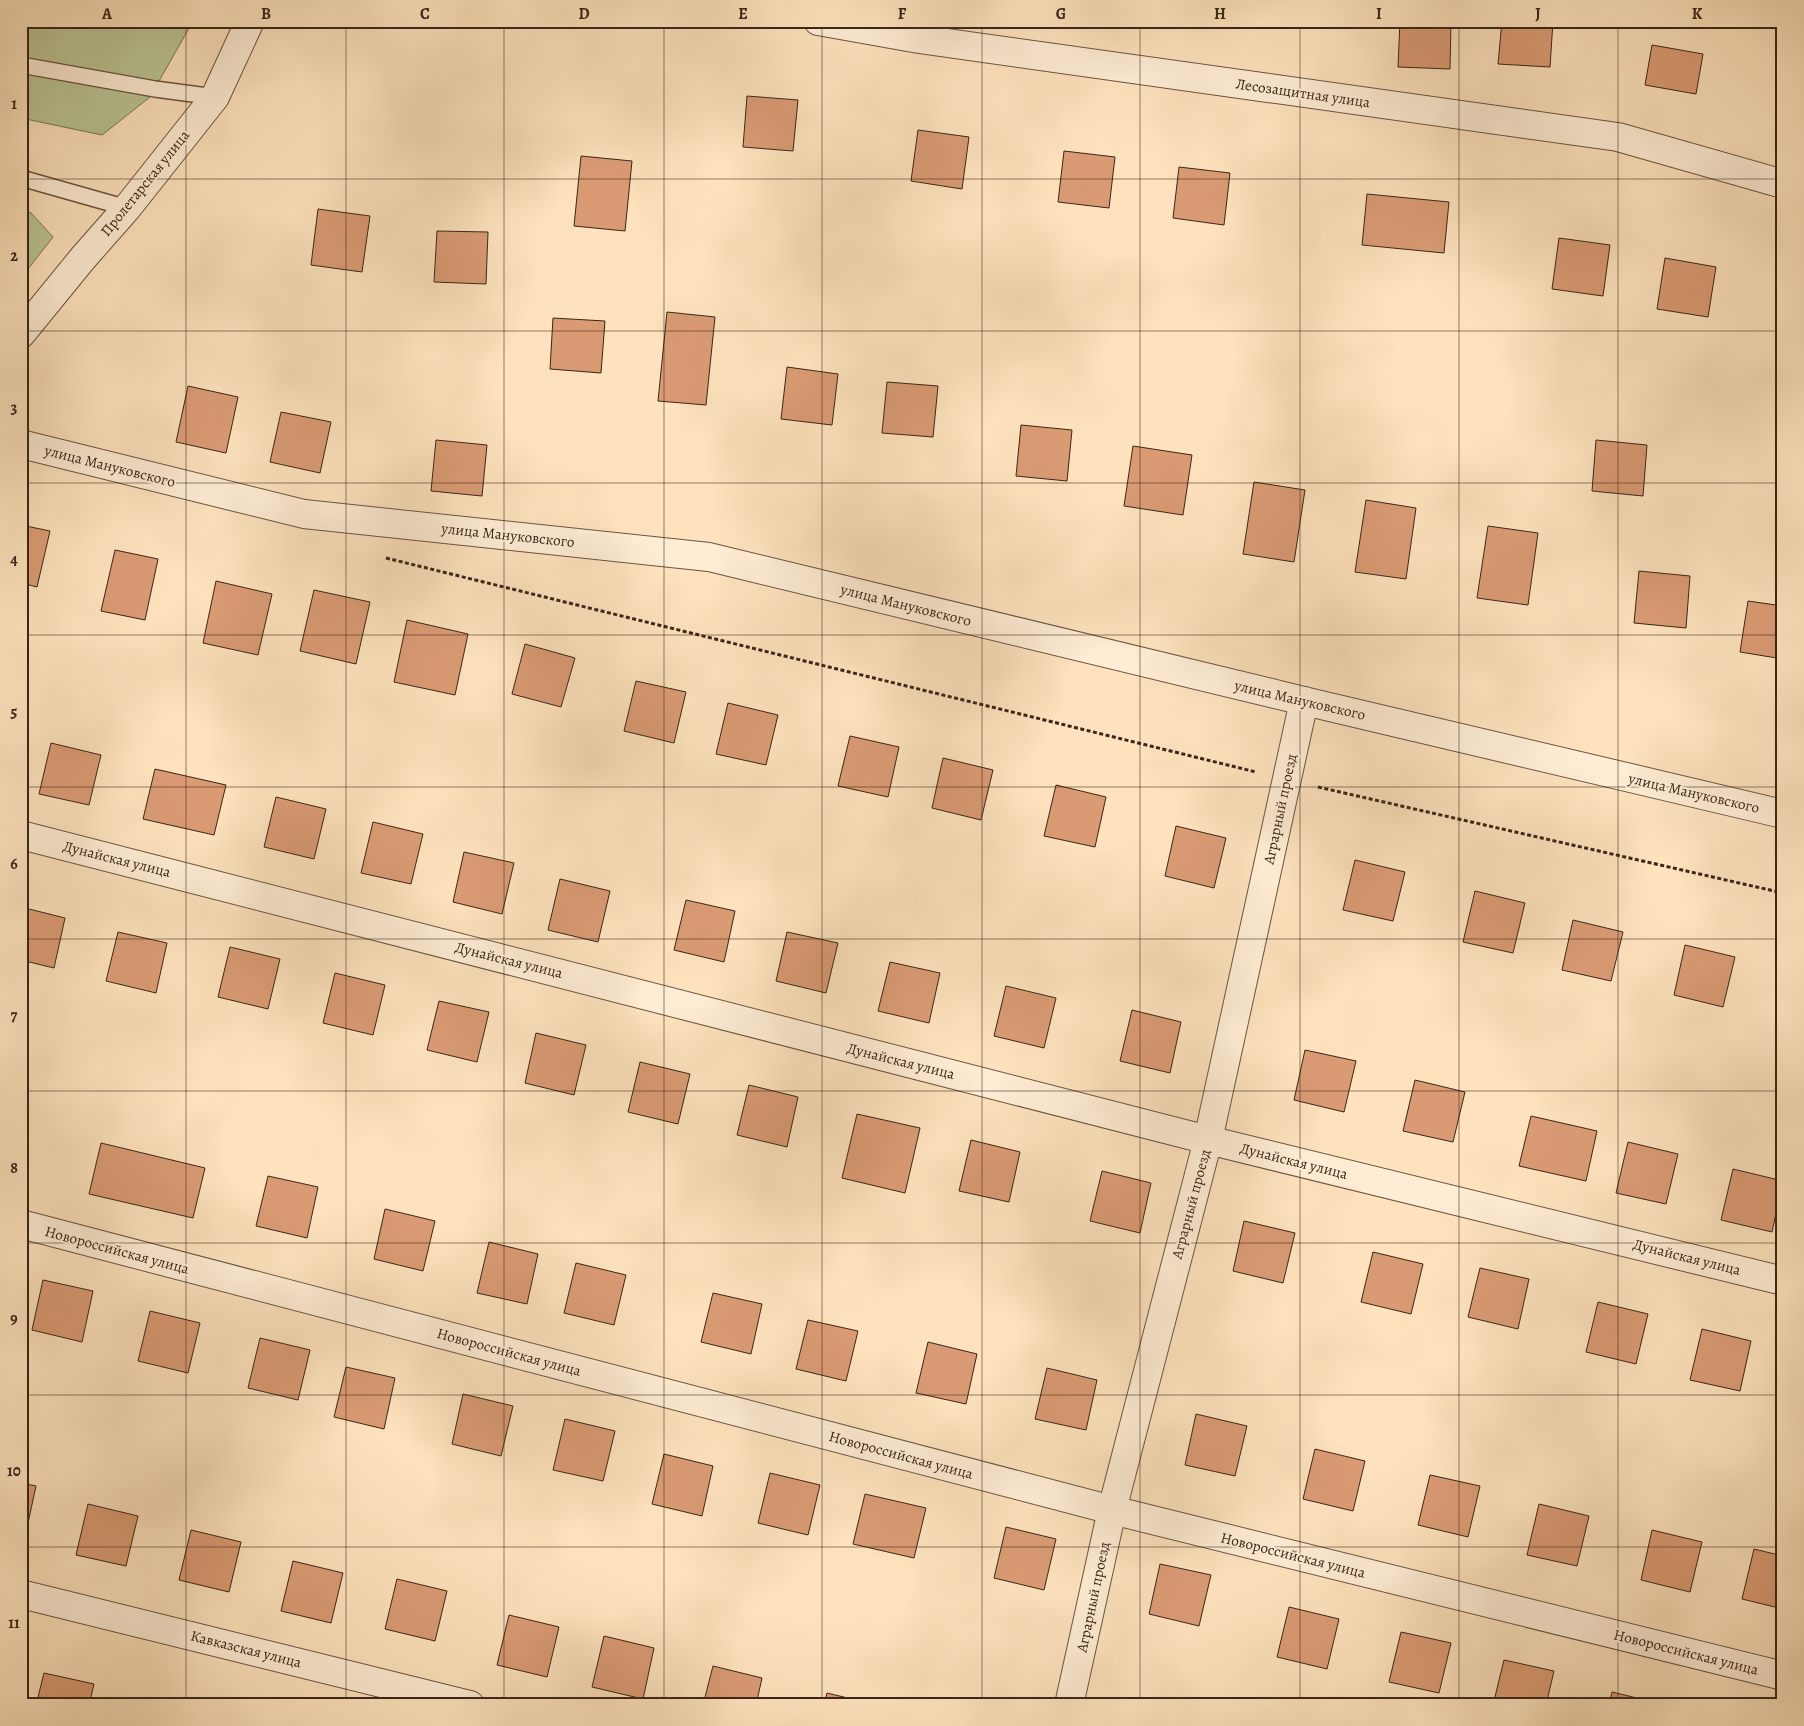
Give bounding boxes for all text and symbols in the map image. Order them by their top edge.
text: A [101,3,113,25]
text: B [261,3,271,25]
text: C [420,3,430,25]
text: D [578,3,590,25]
text: E [738,3,748,25]
text: F [898,3,907,25]
text: G [1056,3,1066,25]
text: H [1214,3,1226,25]
text: I [1376,3,1382,25]
text: J [1535,3,1541,25]
text: K [1692,3,1703,25]
street label: Лесозащитная улица [1235,74,1372,112]
text: 1 [11,93,17,115]
street label: Пролетарская улица [96,126,194,240]
text: 2 [10,245,18,267]
text: 3 [11,397,18,419]
street label: улица Мануковского [42,440,177,492]
street label: улица Мануковского [439,518,576,552]
text: 4 [10,549,18,571]
street label: улица Мануковского [838,579,973,631]
street label: улица Мануковского [1232,675,1367,725]
text: 5 [11,701,18,723]
street label: Аграрный проезд [1258,752,1301,867]
street label: улица Мануковского [1626,768,1761,818]
street label: Дунайская улица [61,836,173,882]
text: 6 [10,853,18,875]
street label: Дунайская улица [453,937,565,983]
text: 7 [11,1005,18,1027]
street label: Дунайская улица [845,1038,957,1084]
street label: Дунайская улица [1238,1138,1350,1184]
street label: Аграрный проезд [1167,1147,1215,1262]
text: 8 [10,1157,18,1179]
street label: Новороссийская улица [43,1221,191,1279]
street label: Дунайская улица [1631,1234,1743,1280]
text: 9 [10,1308,18,1330]
street label: Новороссийская улица [435,1323,583,1381]
street label: Новороссийская улица [827,1426,975,1484]
text: 10 [7,1460,21,1482]
street label: Новороссийская улица [1219,1527,1368,1583]
street label: Аграрный проезд [1071,1540,1114,1655]
text: 11 [8,1612,20,1634]
street label: Новороссийская улица [1612,1624,1761,1680]
street label: Кавказская улица [188,1626,304,1672]

